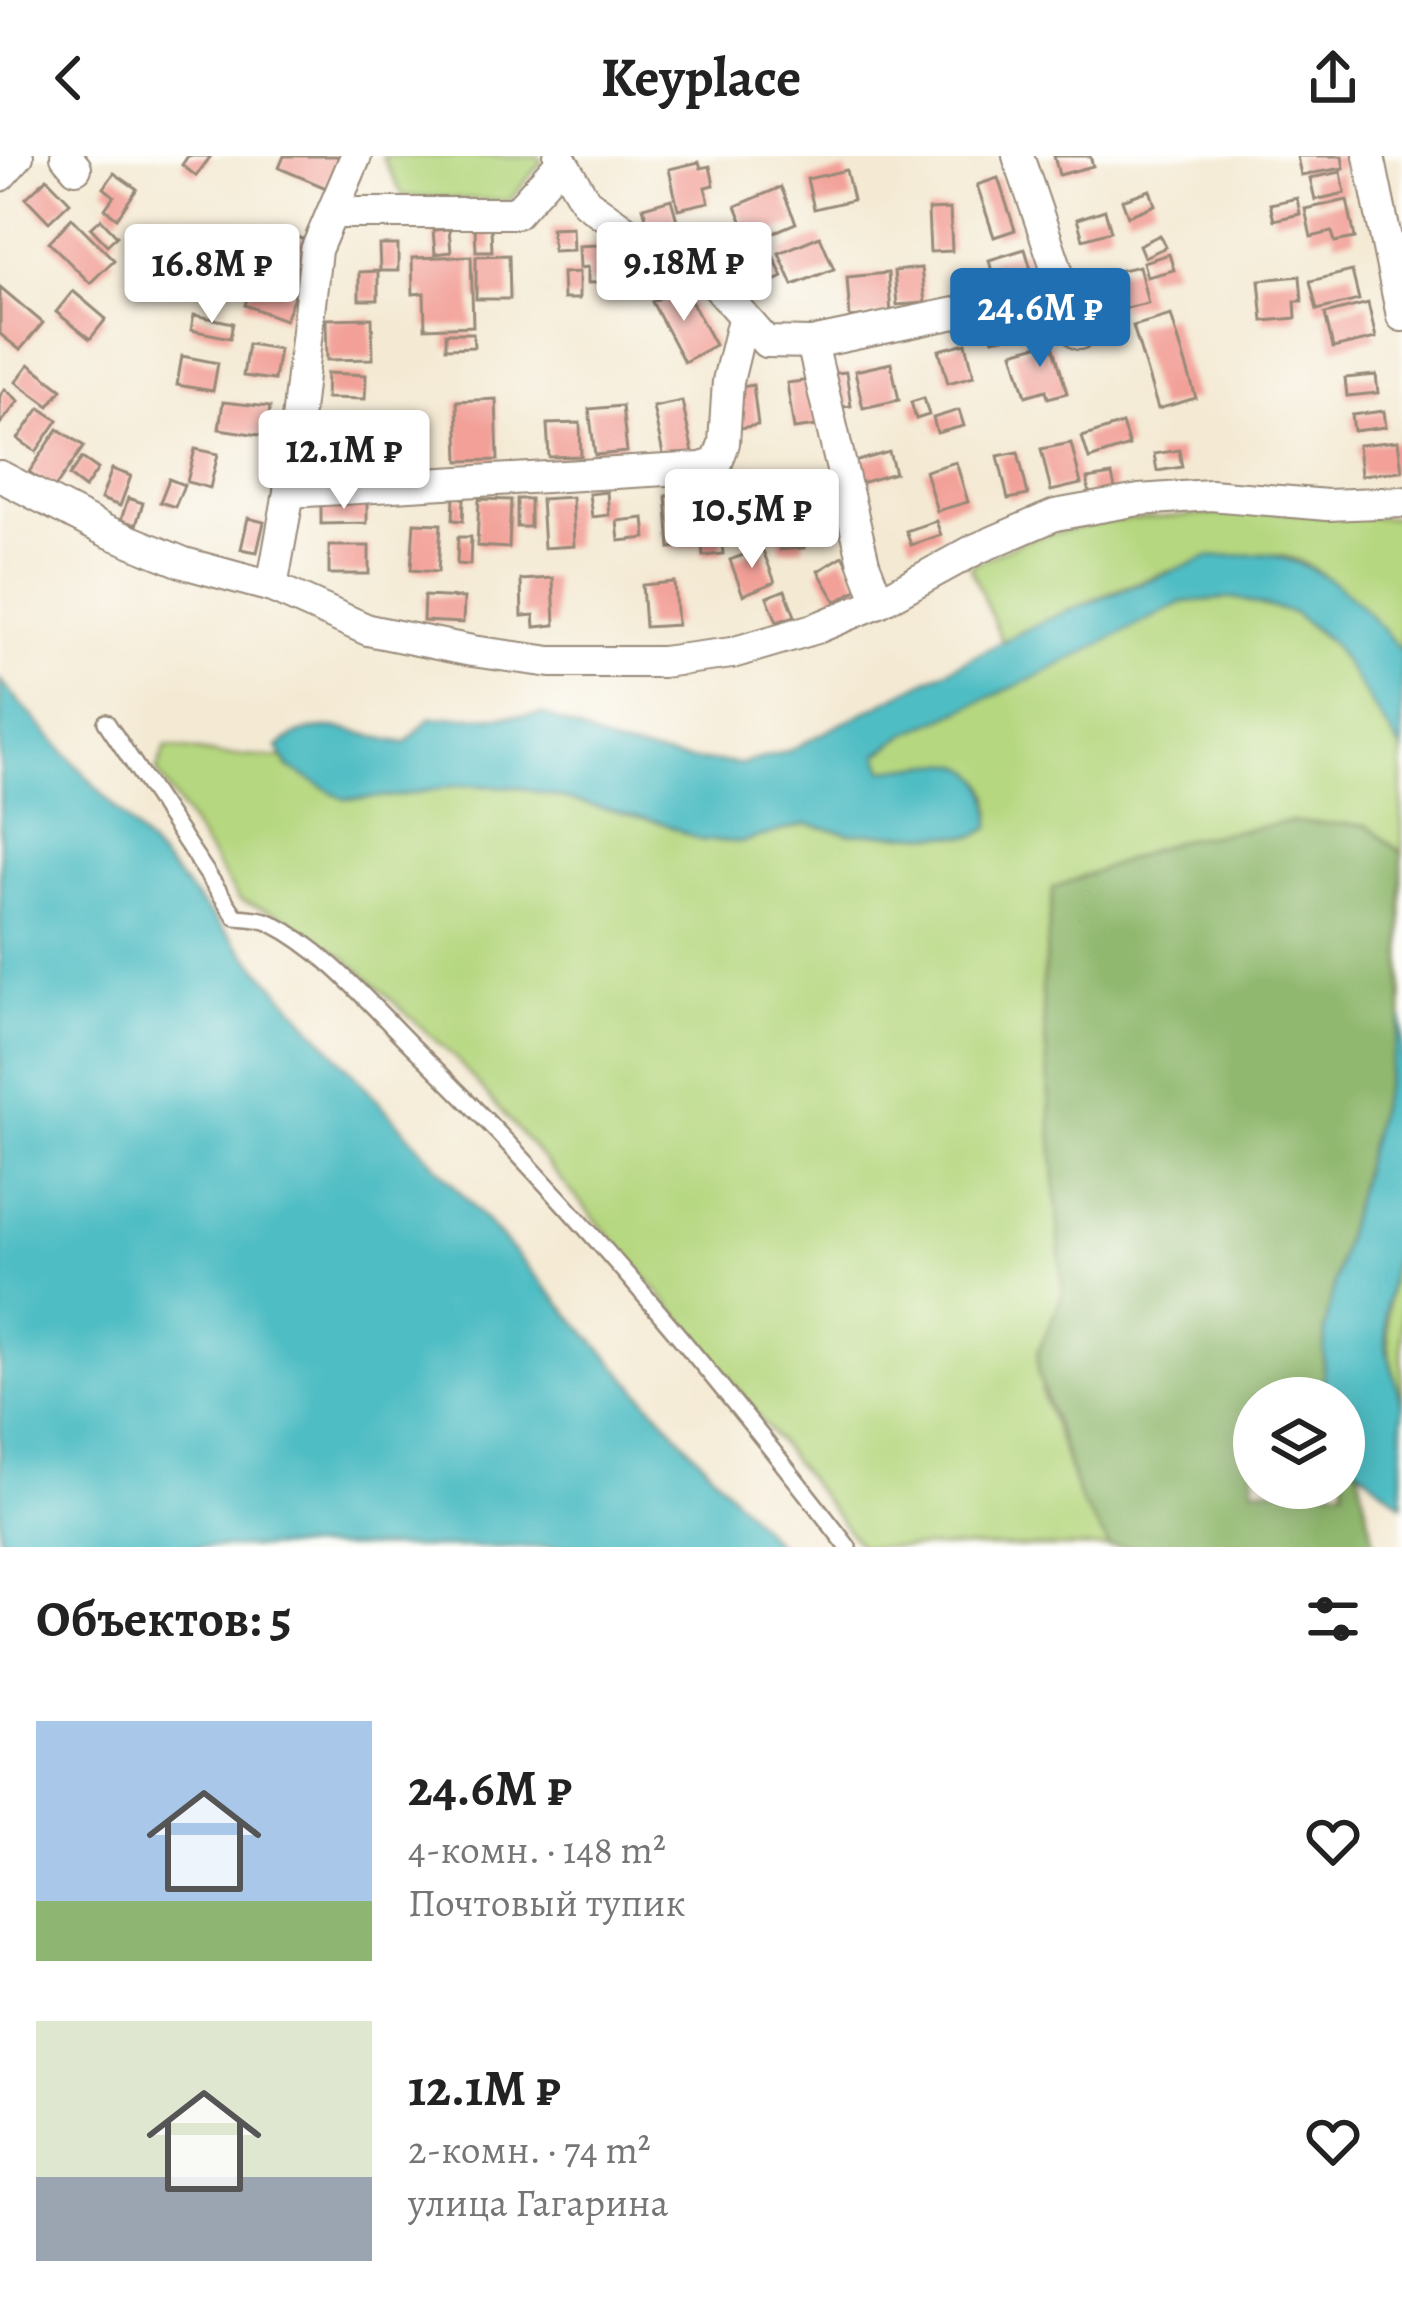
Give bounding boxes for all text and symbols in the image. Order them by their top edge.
text: Keyplace [601,41,801,115]
icon: back [36,45,102,111]
icon: share [1300,45,1366,111]
pin: 9.18M ₽ [573,222,795,324]
pin: 16.8M ₽ [101,224,323,326]
text: 9.18M ₽ [624,234,744,287]
text: 16.8M ₽ [151,236,273,289]
pin: 24.6M ₽ [929,268,1151,370]
text: 24.6M ₽ [977,280,1103,333]
pin: 12.1M ₽ [233,410,455,512]
text: 12.1M ₽ [286,422,402,475]
pin: 10.5M ₽ [641,469,863,571]
text: 10.5M ₽ [692,481,812,534]
map controls [1233,1377,1365,1509]
button: layers [1233,1377,1365,1509]
text: Объектов: 5 [36,1584,292,1654]
icon: filters [1300,1586,1366,1652]
text: 24.6M ₽ [408,1753,572,1823]
icon: home [132,1769,276,1913]
icon: heart [1300,1808,1366,1874]
text: 4-комн. · 148 m² [408,1823,666,1876]
text: Почтовый тупик [408,1876,686,1929]
text: 12.1M ₽ [408,2053,561,2123]
icon: home [132,2069,276,2213]
icon: heart [1300,2108,1366,2174]
text: 2-комн. · 74 m² [408,2123,651,2176]
text: улица Гагарина [408,2176,668,2229]

